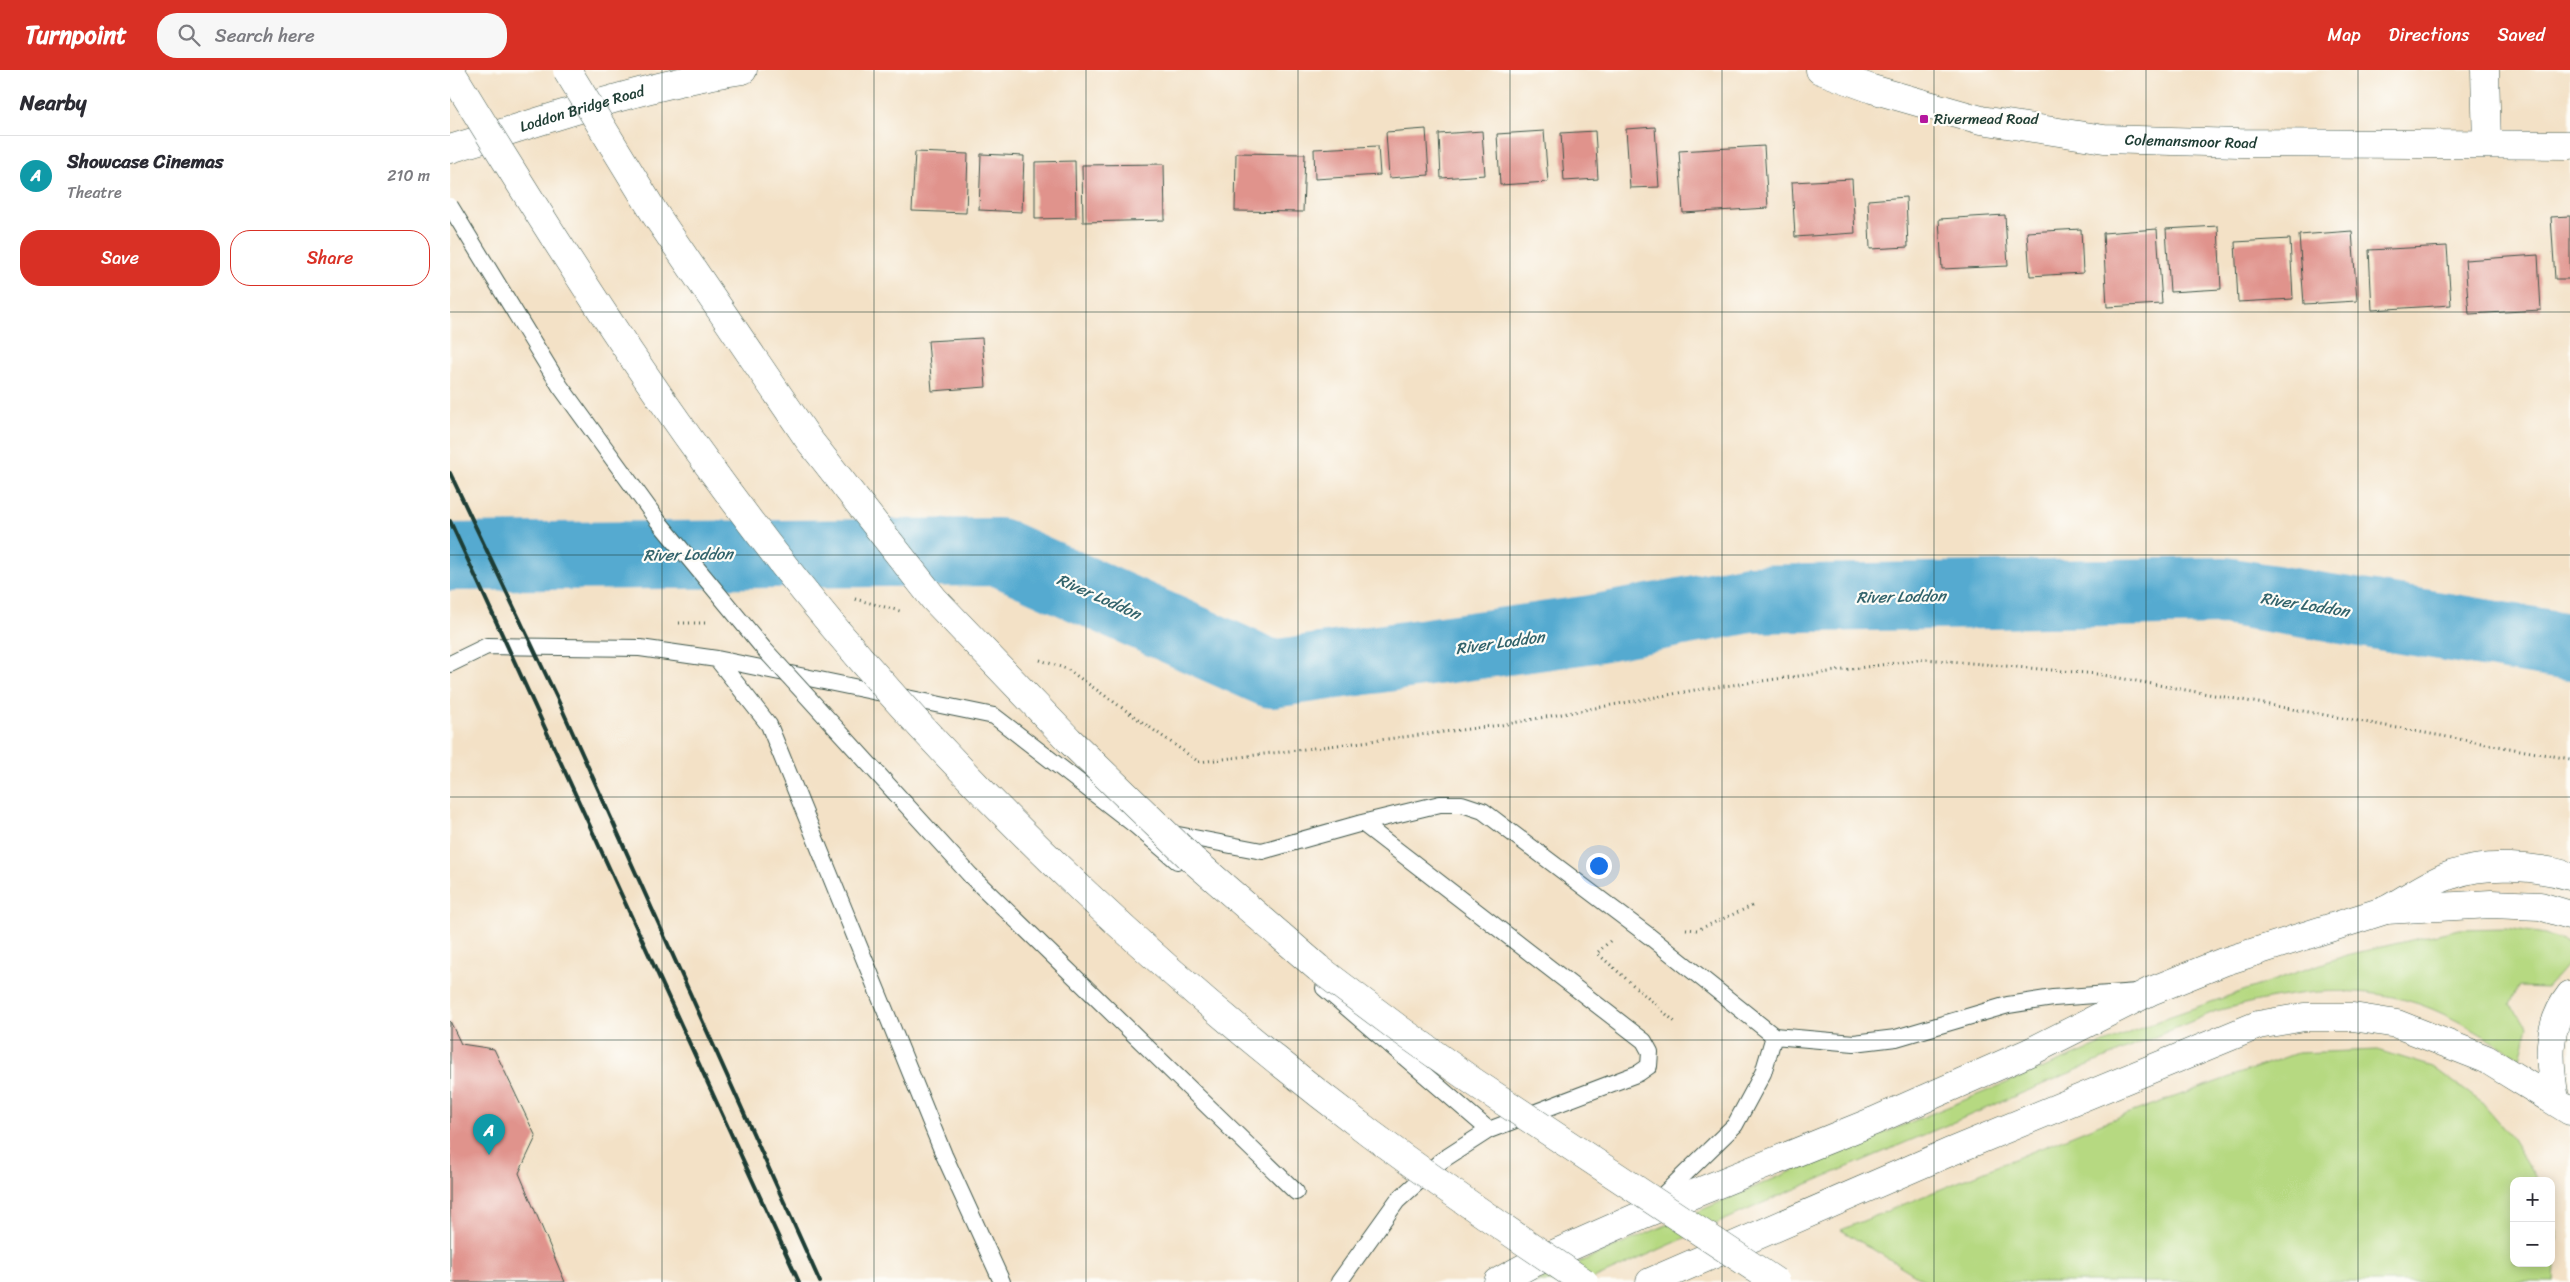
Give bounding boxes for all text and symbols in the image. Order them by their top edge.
search box [157,13,507,58]
text: Turnpoint [25,14,127,56]
text: Search here [215,19,315,52]
text: Map [2328,19,2361,51]
text: Directions [2389,19,2470,51]
text: Saved [2498,19,2545,51]
icon: search [175,21,203,49]
street label: Loddon Bridge Road [516,78,648,140]
text: Nearby [20,84,86,122]
place label: Rivermead Road [1934,106,2039,132]
marker: Rivermead Road [1918,113,1930,125]
street label: Colemansmoor Road [2124,127,2258,156]
text: Showcase Cinemas [67,145,224,178]
text: A [31,161,41,190]
text: 210 m [387,161,430,190]
text: Theatre [67,178,122,207]
button: Save [20,230,220,286]
button: Share [230,230,430,286]
water label: River Loddon [643,539,735,570]
water label: River Loddon [1052,565,1148,629]
water label: River Loddon [1856,581,1948,612]
water label: River Loddon [2258,583,2354,626]
water label: River Loddon [1454,622,1549,663]
your location [1586,853,1612,879]
pin: A [473,1114,505,1155]
map controls [2510,1177,2555,1267]
button: + [2510,1177,2555,1222]
button: − [2510,1222,2555,1267]

